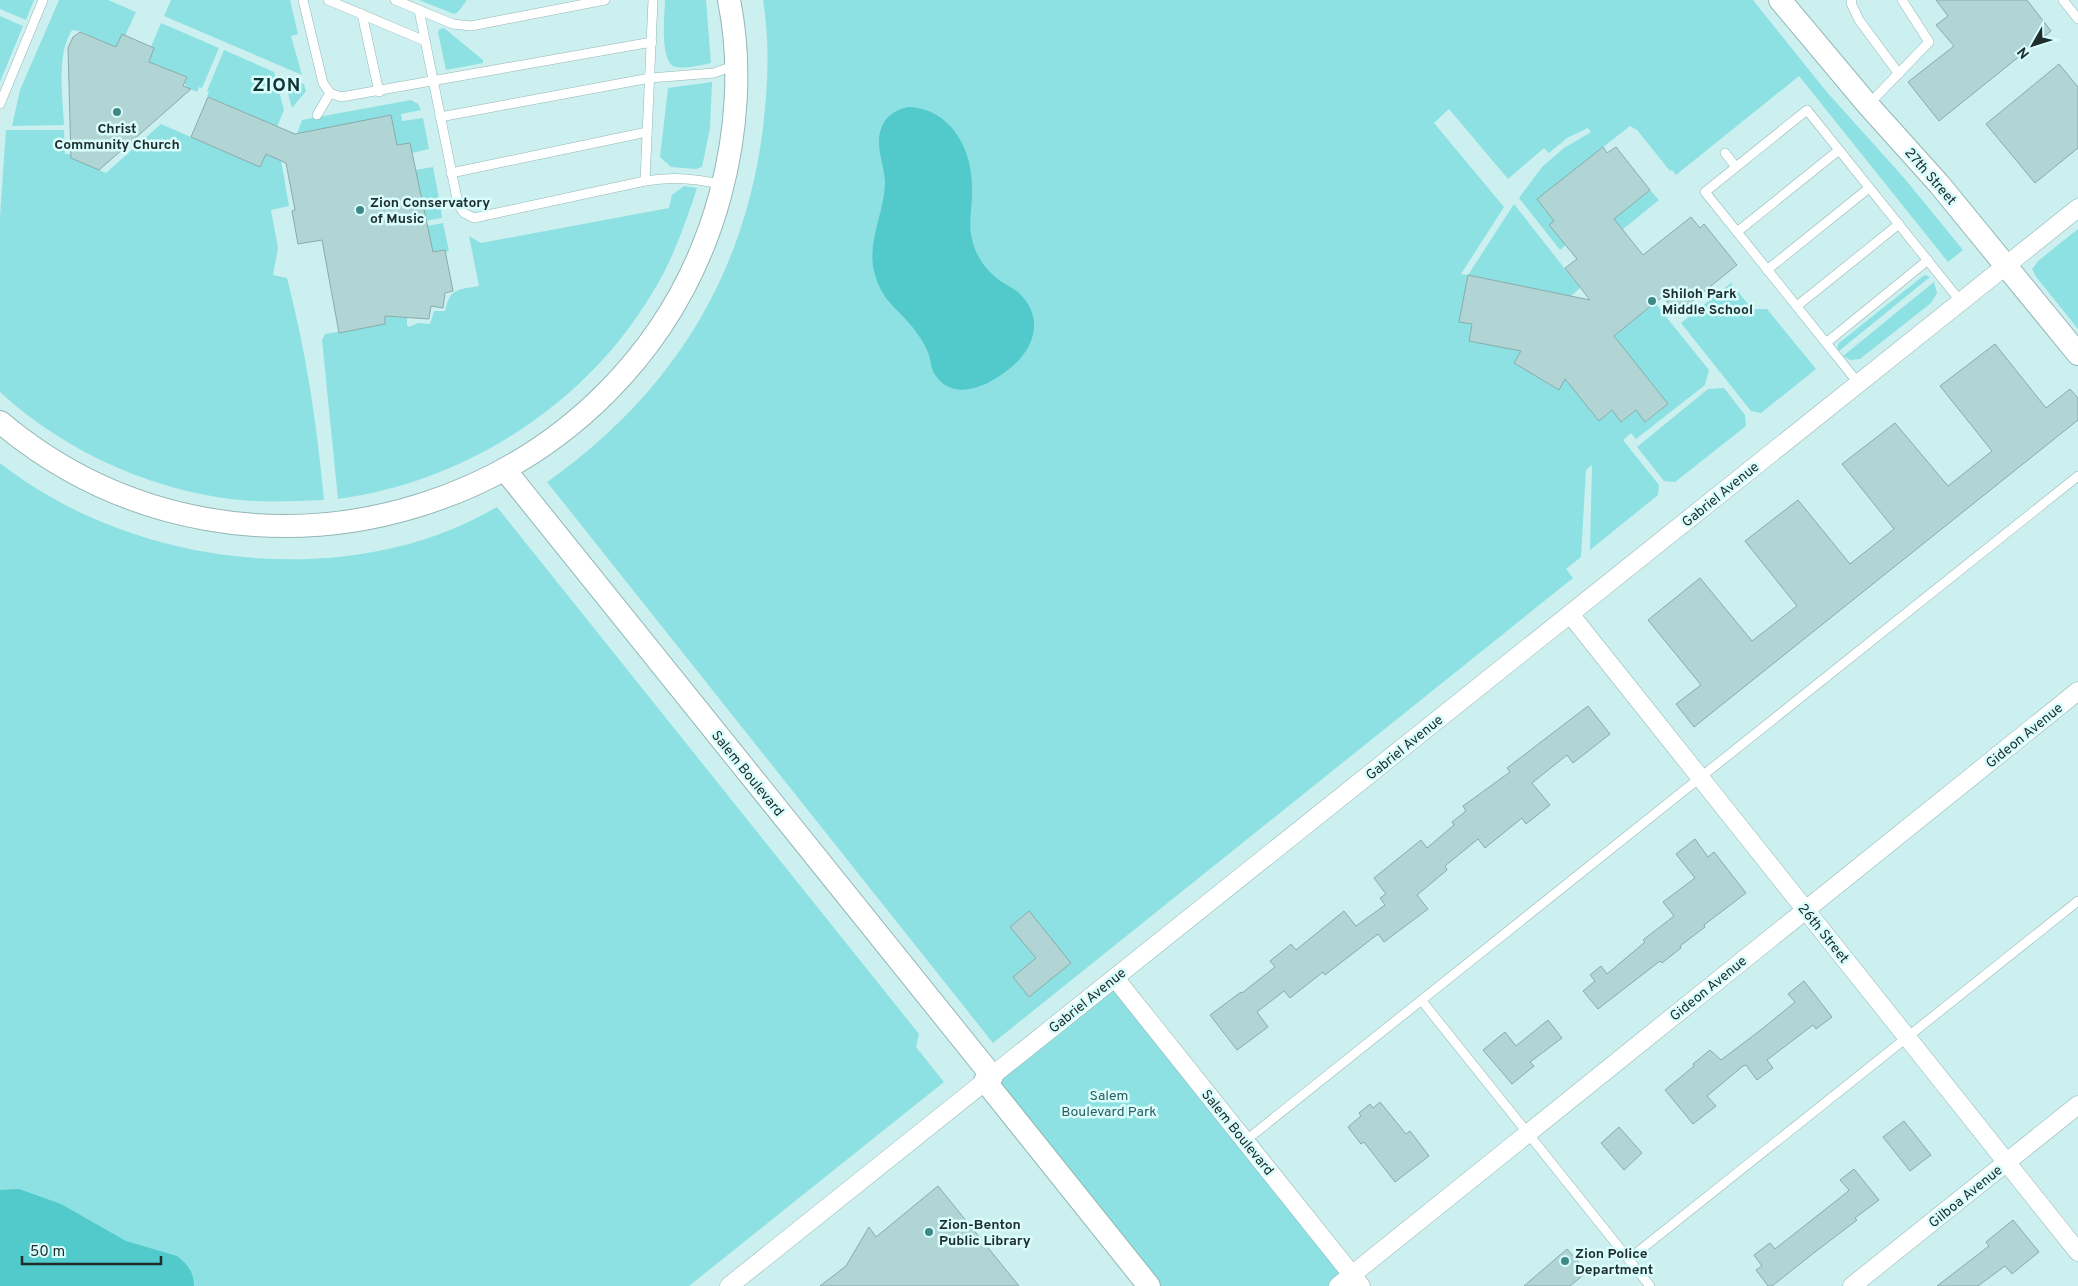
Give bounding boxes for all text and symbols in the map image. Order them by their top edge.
north arrow [2008,20,2058,70]
text: N [2014,43,2034,61]
district label: ZION [253,74,301,98]
marker: Christ Community Church [111,106,123,118]
place label: Christ Community Church [54,121,180,154]
street label: 27th Street [1900,145,1959,209]
place label: Zion Conservatory of Music [370,195,490,228]
marker: Zion Conservatory of Music [354,204,366,216]
place label: Shiloh Park Middle School [1662,286,1753,319]
marker: Shiloh Park Middle School [1646,295,1658,307]
street label: Gabriel Avenue [1679,459,1763,531]
street label: Gideon Avenue [1983,700,2067,772]
street label: Gabriel Avenue [1363,712,1447,784]
street label: Salem Boulevard [707,728,787,820]
street label: 26th Street [1794,901,1852,967]
street label: Gideon Avenue [1667,953,1751,1025]
street label: Gabriel Avenue [1046,965,1130,1037]
street label: Salem Boulevard [1197,1087,1277,1179]
park label: Salem Boulevard Park [1061,1088,1157,1121]
street label: Gilboa Avenue [1926,1162,2006,1232]
place label: Zion-Benton Public Library [939,1217,1031,1250]
marker: Zion-Benton Public Library [923,1226,935,1238]
scale bar [22,1234,161,1266]
text: 50 m [30,1243,65,1262]
place label: Zion Police Department [1575,1246,1653,1279]
marker: Zion Police Department [1559,1255,1571,1267]

